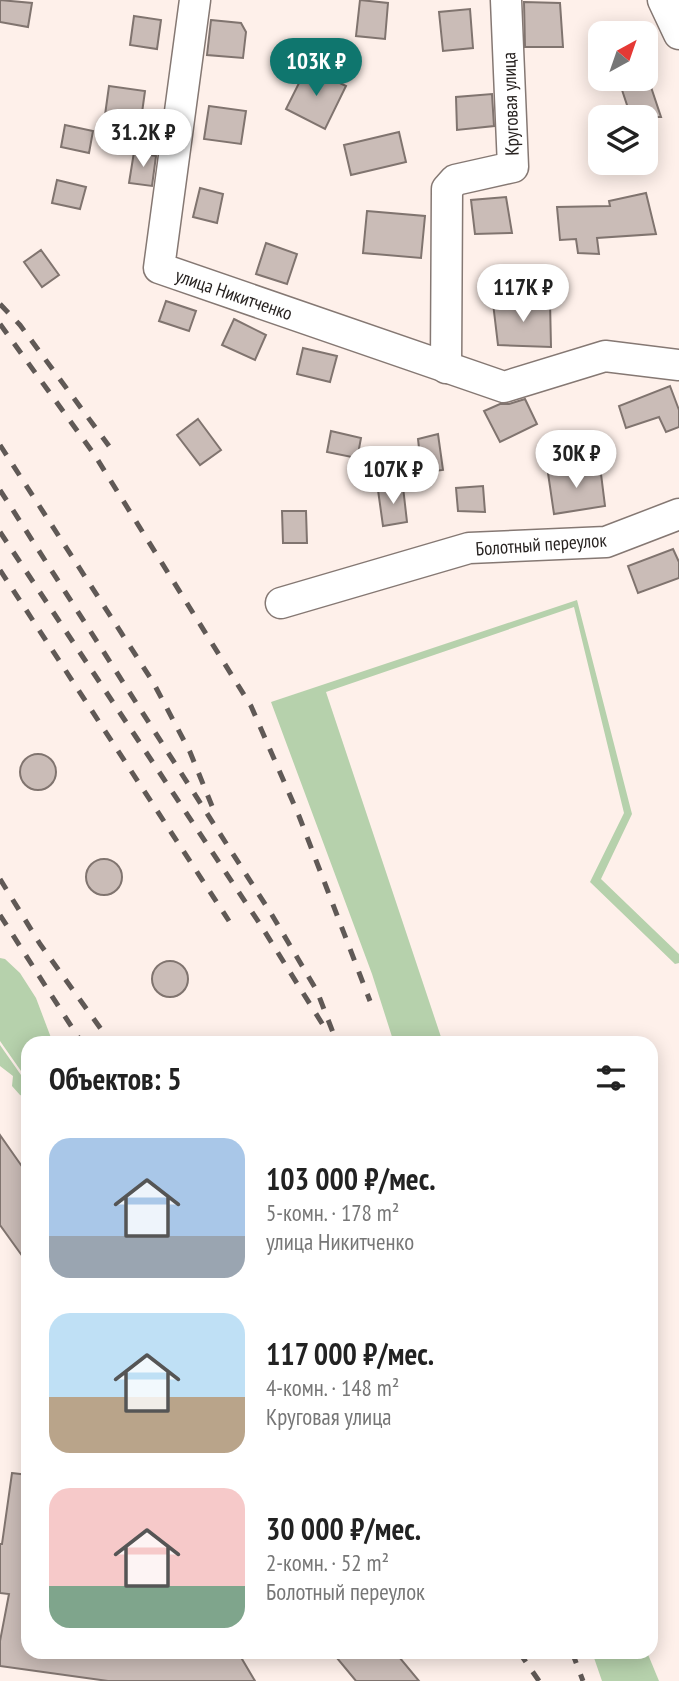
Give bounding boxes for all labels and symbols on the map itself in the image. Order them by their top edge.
north arrow [588,21,658,91]
pin: 103K ₽ [259,38,373,98]
street label: Круговая улица [496,52,524,156]
pin: 31.2K ₽ [78,110,208,169]
street label: улица Никитченко [172,263,296,325]
pin: 117K ₽ [466,264,580,324]
pin: 30K ₽ [527,430,625,490]
pin: 107K ₽ [336,447,450,506]
street label: Болотный переулок [475,527,608,561]

